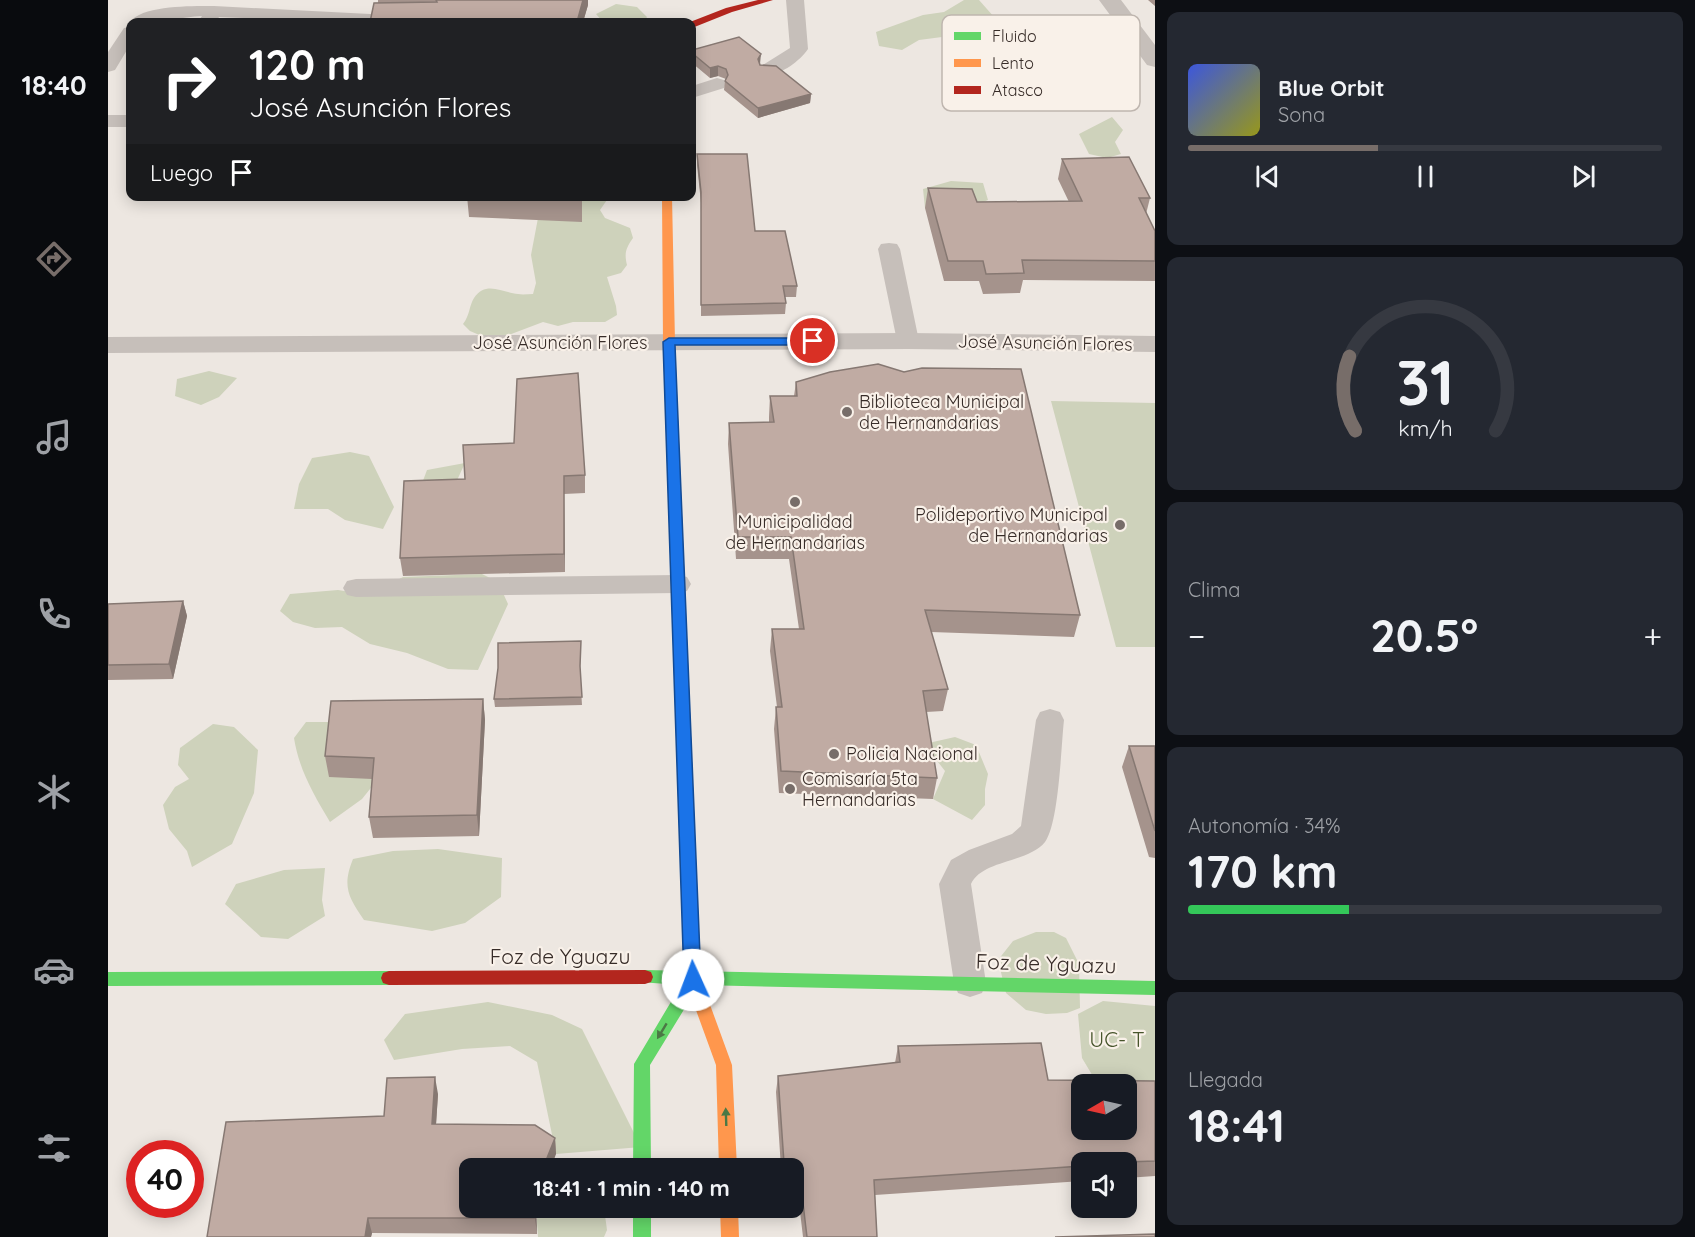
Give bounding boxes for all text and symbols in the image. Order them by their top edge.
legend [942,15,1140,111]
text: Fluido [992,26,1037,46]
text: 120 m [249,38,366,91]
icon: right [150,42,228,120]
text: Lento [992,53,1034,73]
text: 18:40 [21,68,87,102]
text: Blue Orbit [1278,74,1384,102]
text: Atasco [992,80,1043,100]
text: José Asunción Flores [249,90,511,124]
text: Sona [1278,102,1325,127]
icon: arrive [225,156,258,189]
text: Luego [150,159,213,187]
icon: previous [1251,160,1284,193]
icon: pause [1409,160,1442,193]
icon: next [1567,160,1600,193]
icon: directions [33,238,75,280]
pin [787,315,838,366]
icon: arrive [796,324,829,357]
street label: José Asunción Flores [957,329,1133,356]
street label: José Asunción Flores [473,331,647,354]
text: 31 [1396,343,1454,421]
place label: Biblioteca Municipal de Hernandarias [859,390,1024,434]
marker: Biblioteca Municipal de Hernandarias [840,405,854,419]
text: km/h [1398,415,1452,441]
icon: music [33,416,75,458]
marker: Municipalidad de Hernandarias [788,495,802,509]
place label: Polideportivo Municipal de Hernandarias [915,503,1108,547]
place label: Municipalidad de Hernandarias [725,510,865,554]
marker: Polideportivo Municipal de Hernandarias [1113,518,1127,532]
text: Clima [1188,577,1240,602]
icon: phone [33,593,75,635]
text: 20.5° [1370,607,1478,663]
text: − [1188,615,1205,656]
text: + [1643,615,1662,656]
place label: Policia Nacional [846,742,978,765]
marker: Policia Nacional [827,747,841,761]
place label: Comisaría 5ta Hernandarias [802,767,918,811]
icon: climate [33,771,75,813]
marker: Comisaría 5ta Hernandarias [783,782,797,796]
text: Autonomía · 34% [1188,813,1341,838]
text: 170 km [1188,843,1338,899]
street label: Foz de Yguazu [490,943,630,969]
position arrow [661,948,725,1012]
street label: Foz de Yguazu [975,948,1117,978]
icon: car [33,949,75,991]
one-way arrow [657,1023,668,1039]
park label: UC- T [1089,1026,1145,1052]
text: Llegada [1188,1067,1263,1092]
north arrow [1071,1074,1137,1140]
map controls [1071,1074,1137,1218]
text: 18:41 [1188,1097,1285,1153]
one-way arrow [721,1107,731,1126]
icon: filters [33,1127,75,1169]
speed limit sign: 40 [126,1140,204,1218]
button: sound [1071,1152,1137,1218]
text: 18:41 · 1 min · 140 m [533,1174,730,1202]

